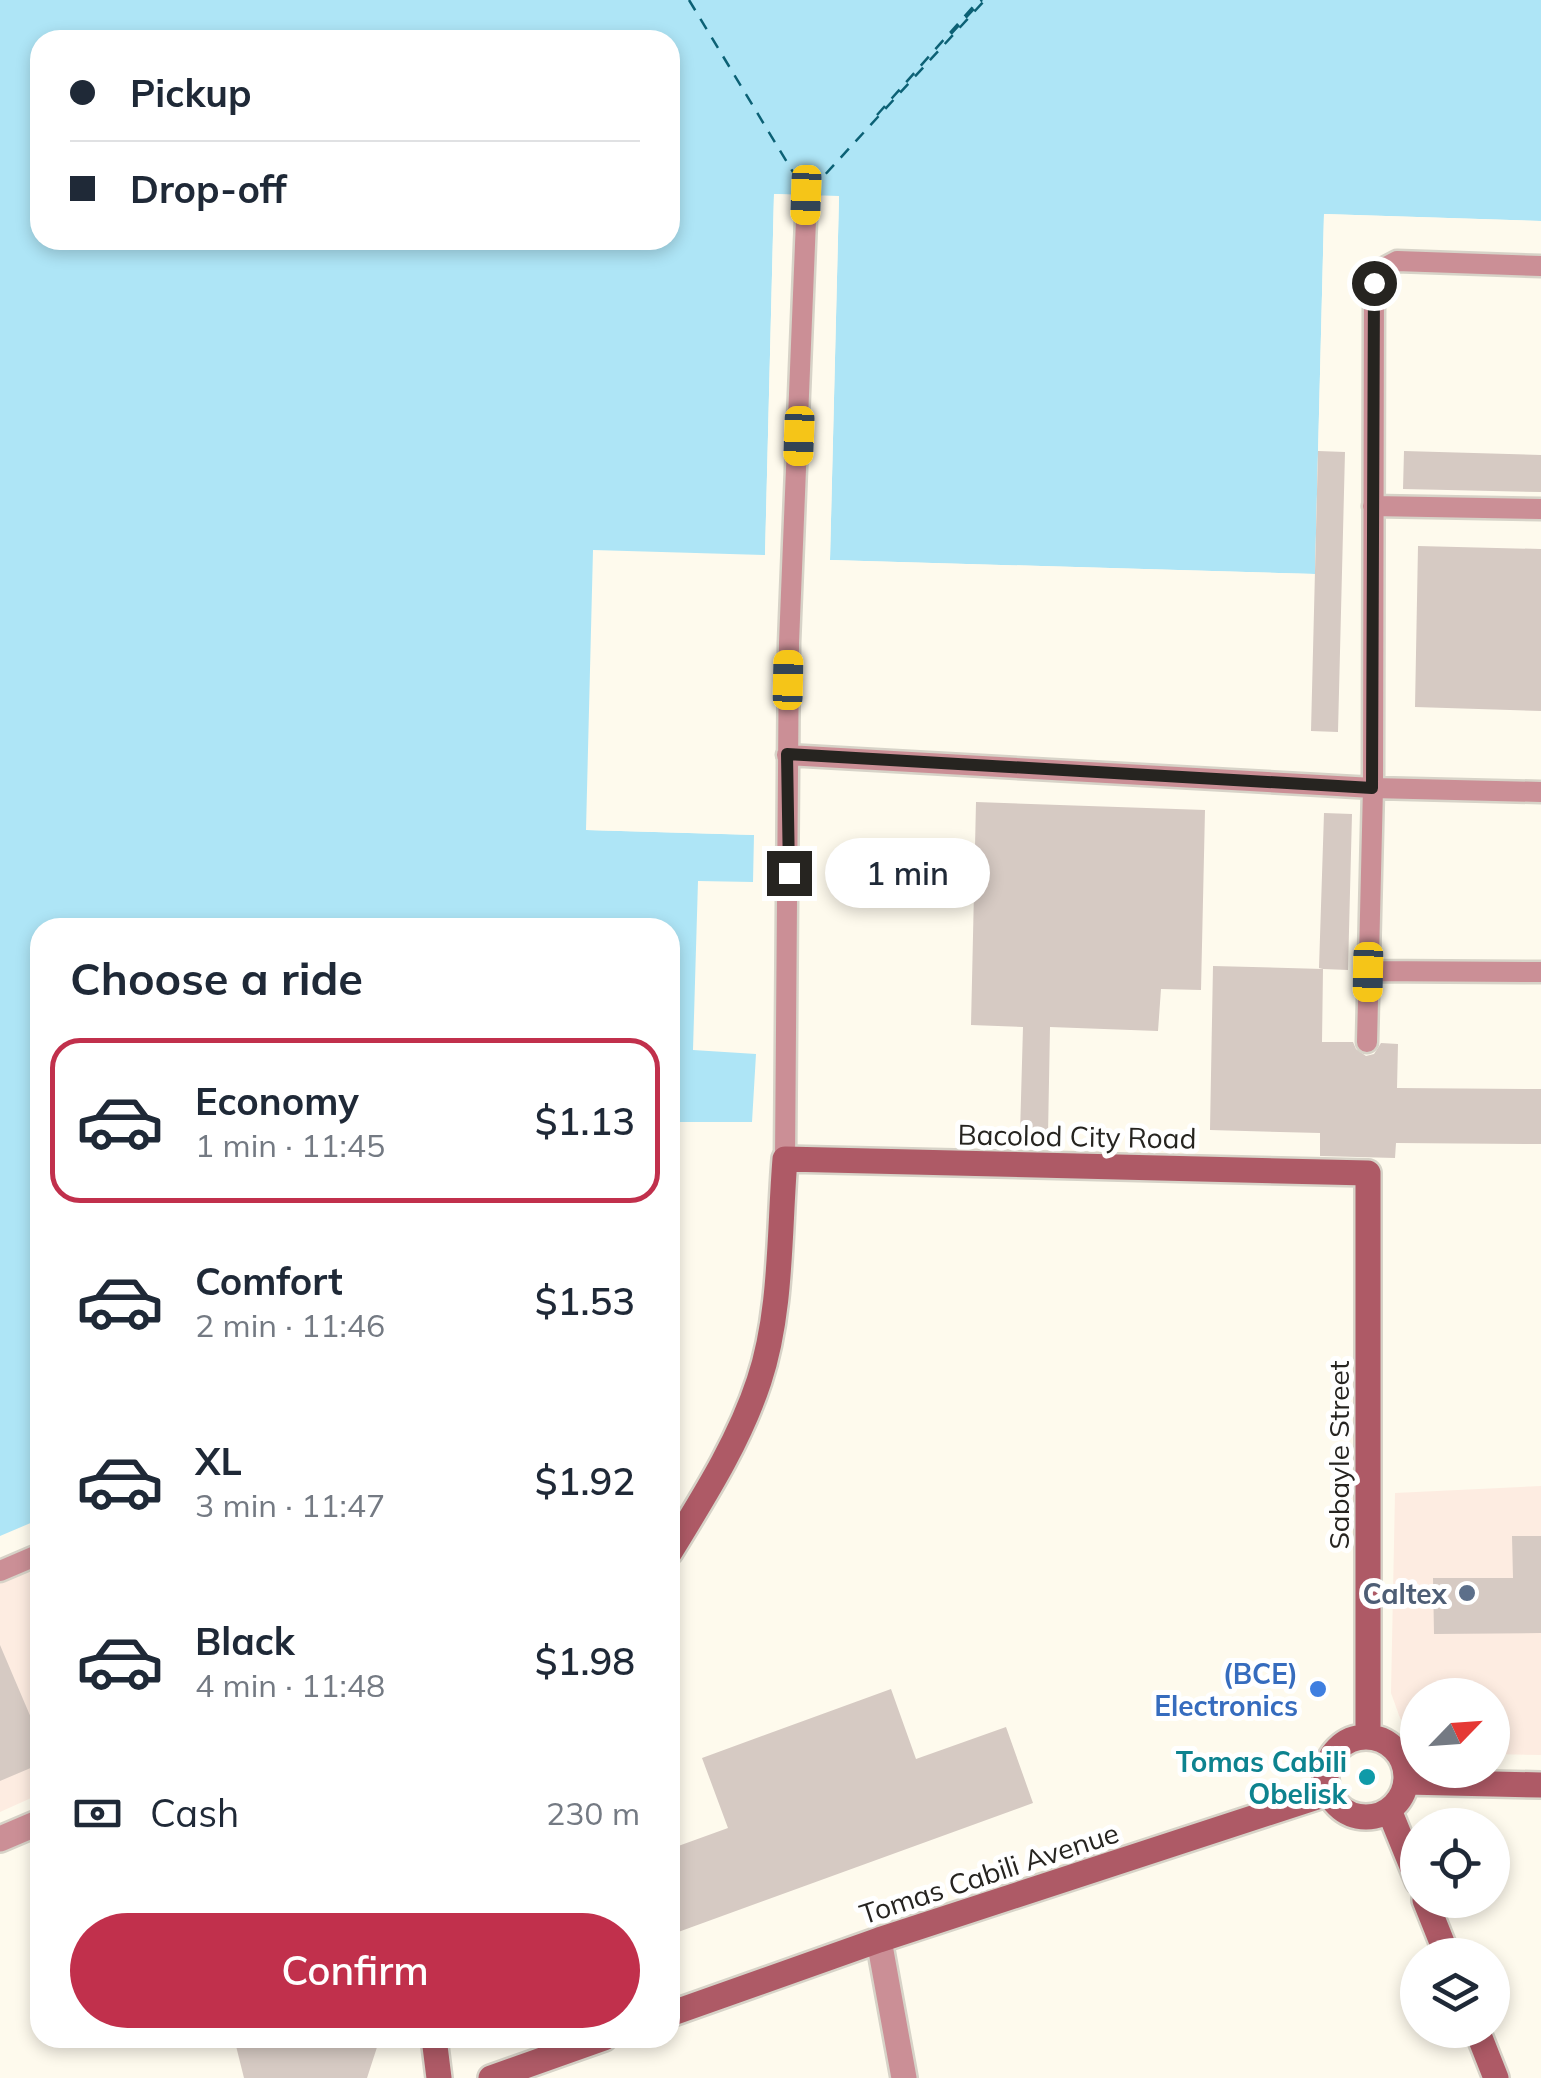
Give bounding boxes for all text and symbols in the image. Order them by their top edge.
text: Pickup [130,69,252,117]
car [790,164,822,226]
text: Drop-off [130,165,287,213]
route start [1352,261,1397,306]
car [783,405,815,467]
car [772,650,804,710]
callout: 1 min [824,838,989,908]
route end [767,851,812,896]
text: 1 min [866,853,949,893]
car [1352,942,1384,1002]
text: Choose a ride [70,950,363,1006]
icon: car [75,1076,165,1166]
text: Economy [195,1077,359,1125]
text: $1.13 [535,1097,635,1145]
street label: Bacolod City Road [957,1116,1197,1156]
text: 1 min · 11:45 [195,1125,385,1165]
icon: car [75,1256,165,1346]
text: Comfort [195,1257,343,1305]
text: $1.53 [535,1277,635,1325]
text: 2 min · 11:46 [195,1305,385,1345]
street label: Sabayle Street [1321,1360,1356,1550]
icon: car [75,1436,165,1526]
text: XL [195,1437,242,1485]
text: $1.92 [535,1457,635,1505]
text: 3 min · 11:47 [195,1485,385,1525]
place label: Caltex [1363,1576,1448,1611]
marker: Caltex [1456,1582,1478,1604]
icon: car [75,1616,165,1706]
text: Black [195,1617,295,1665]
text: $1.98 [535,1637,635,1685]
place label: (BCE) Electronics [1154,1656,1298,1723]
text: 4 min · 11:48 [195,1665,385,1705]
marker: (BCE) Electronics [1307,1678,1329,1700]
north arrow [1400,1678,1510,1788]
map controls [1400,1678,1510,2048]
place label: Tomas Cabili Obelisk [1176,1744,1348,1811]
marker: Tomas Cabili Obelisk [1356,1766,1378,1788]
icon: cash [70,1786,125,1841]
text: Cash [150,1789,239,1837]
text: 230 m [546,1793,640,1833]
button: locate [1400,1808,1510,1918]
street label: Tomas Cabili Avenue [855,1815,1123,1931]
button: Confirm [70,1913,640,2028]
button: layers [1400,1938,1510,2048]

